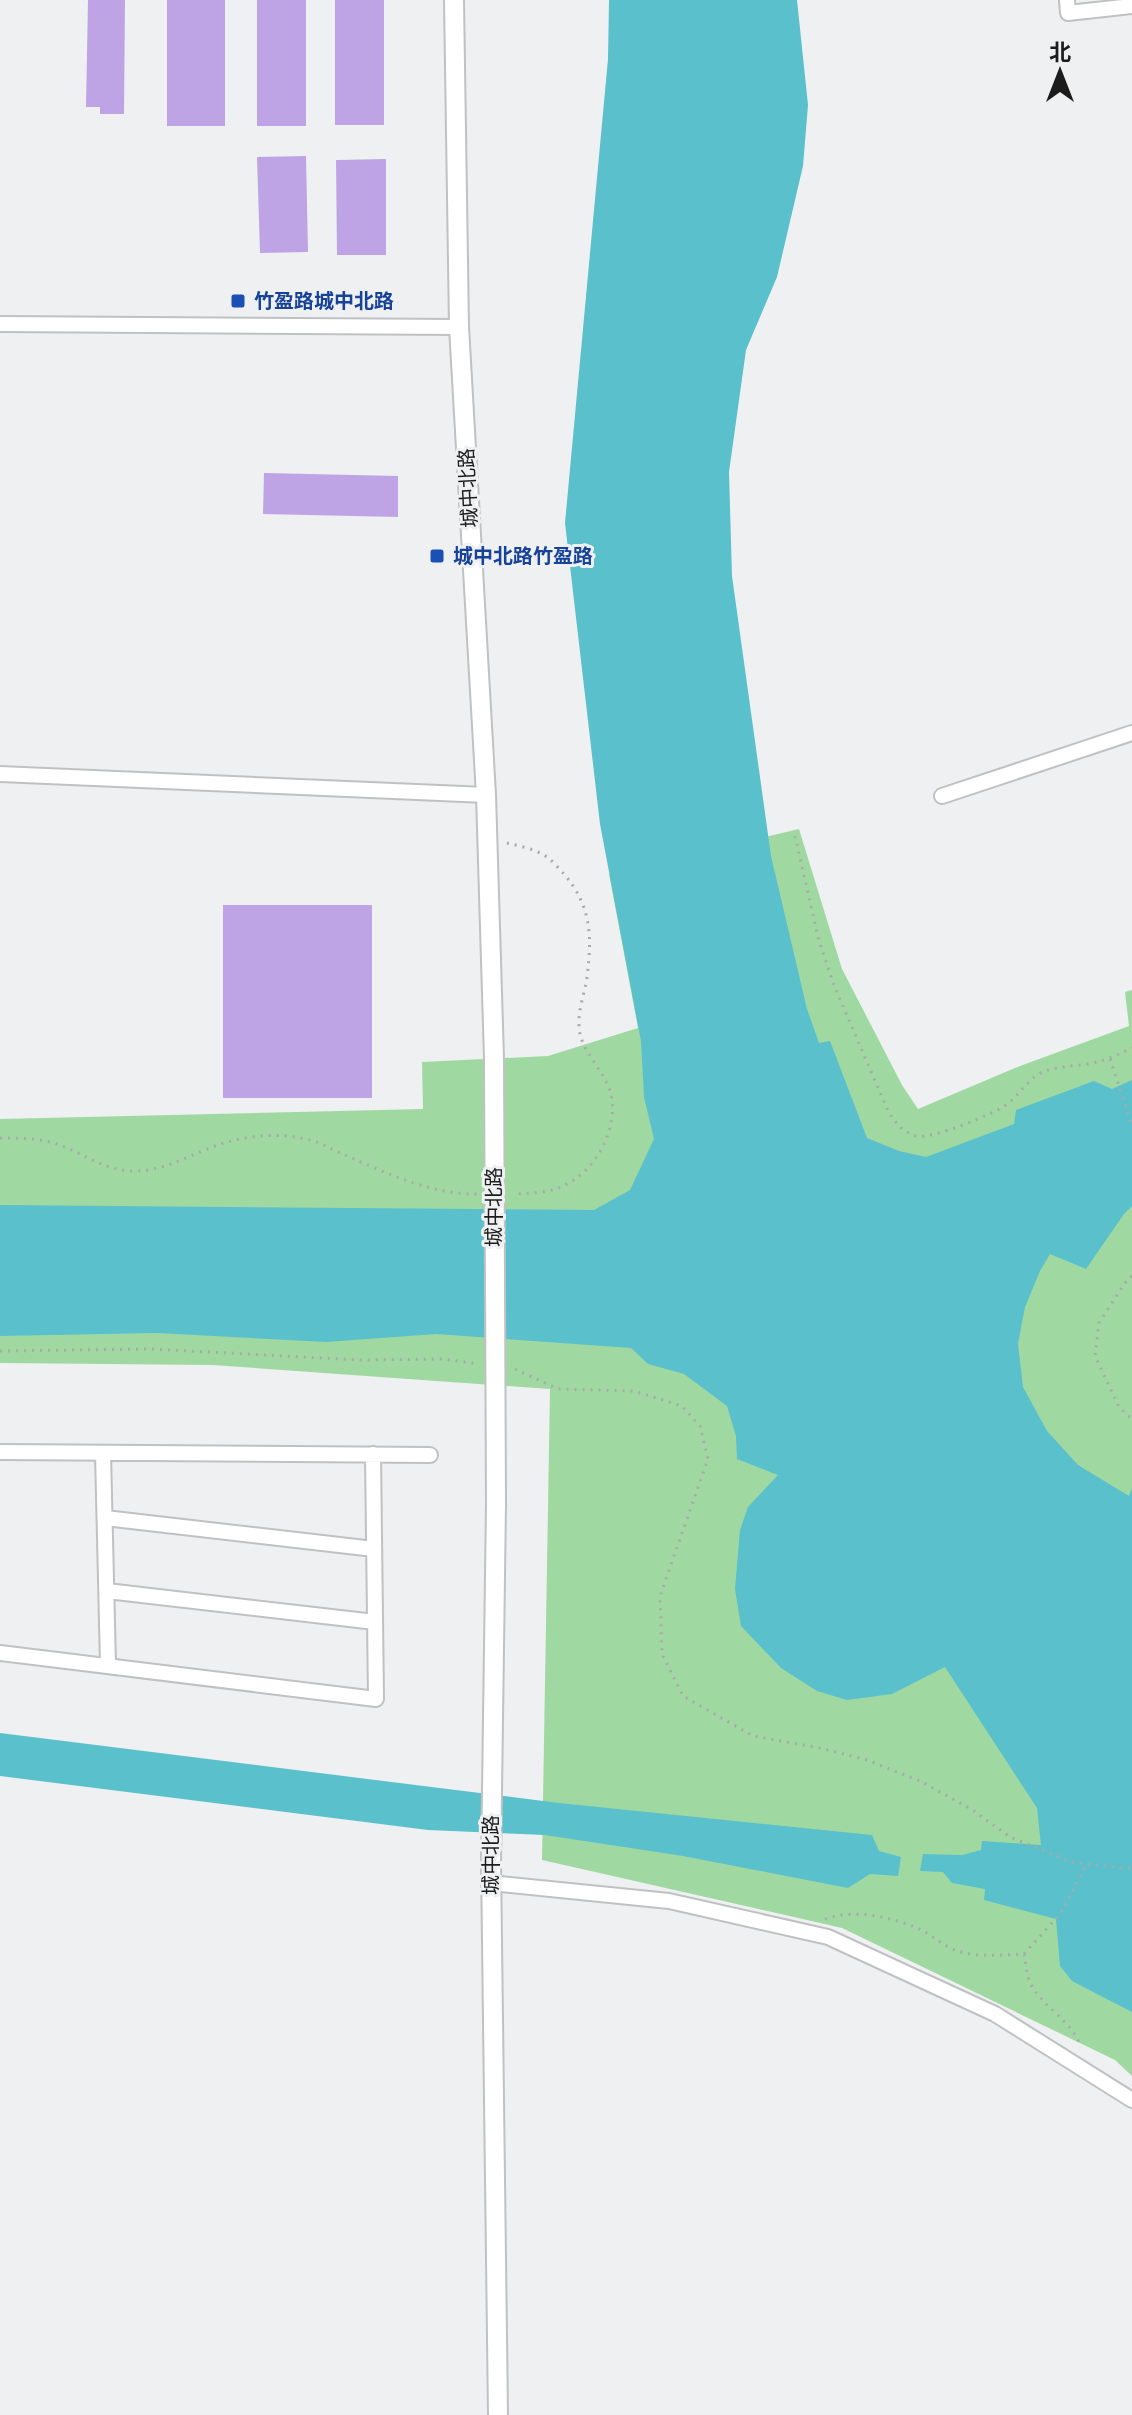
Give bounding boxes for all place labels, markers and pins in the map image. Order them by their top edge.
place label: 竹盈路城中北路 [254,287,394,315]
marker: 竹盈路城中北路 [229,292,247,310]
place label: 城中北路竹盈路 [453,542,593,570]
marker: 城中北路竹盈路 [428,547,446,565]

